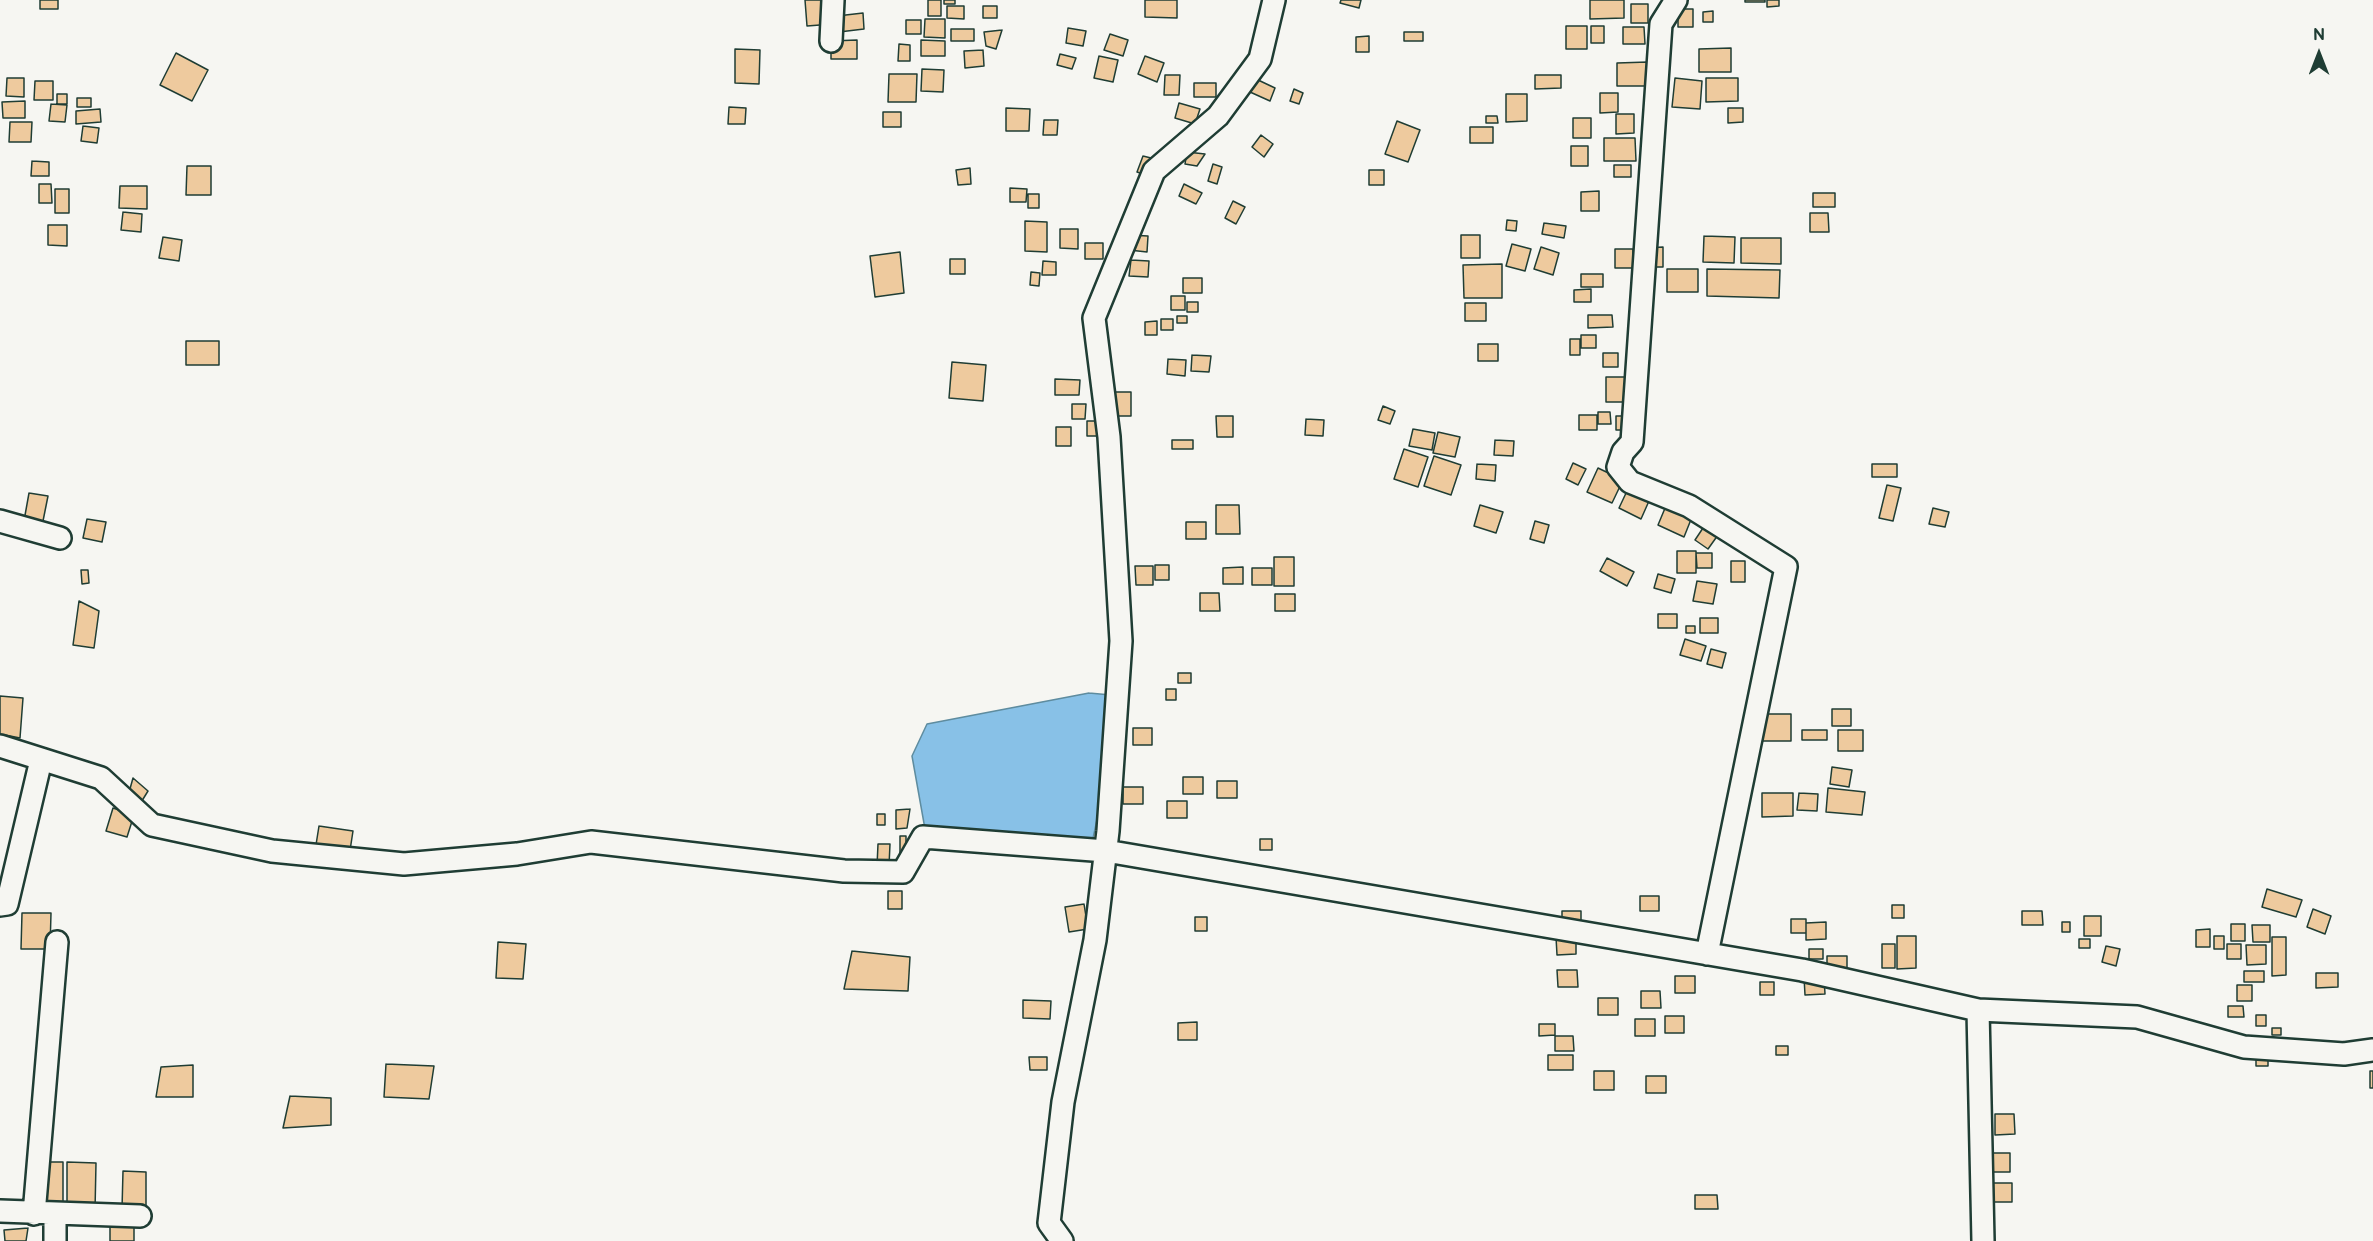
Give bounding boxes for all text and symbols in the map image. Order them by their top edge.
north arrow [2289,24,2349,84]
text: N [2313,26,2325,45]

